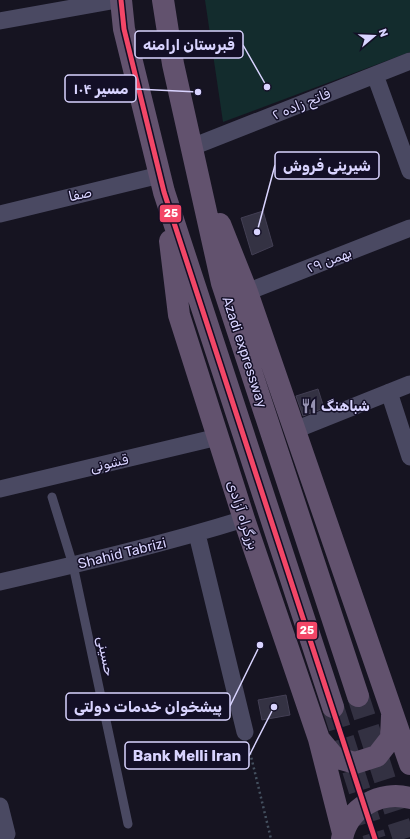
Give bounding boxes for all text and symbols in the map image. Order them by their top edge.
north arrow [354,16,394,56]
text: N [376,27,390,39]
callout: قبرستان ارامنه [135,31,243,58]
text: قبرستان ارامنه [143,36,235,54]
callout: مسیر ۱۰۴ [65,75,136,102]
text: مسیر ۱۰۴ [74,80,129,98]
street label: فاتح زاده ۲ [270,85,334,126]
callout: شیرینی فروش [275,152,379,179]
text: شیرینی فروش [283,157,371,175]
street label: صفا [67,184,94,205]
line badge: 25 [159,204,182,223]
text: 25 [164,207,178,220]
street label: ۲۹ بهمن [304,244,354,277]
street label: Azadi expressway [218,294,271,410]
restaurant icon: شباهنگ [300,397,318,415]
place label: شباهنگ [321,398,370,415]
street label: قشونی [88,451,130,476]
street label: بزرگراه آزادی [223,478,262,552]
street label: Shahid Tabrizi [76,534,168,573]
line badge: 25 [296,621,318,640]
text: 25 [300,624,314,637]
street label: حسینی [93,635,118,678]
callout: پیشخوان خدمات دولتی [66,693,230,720]
text: پیشخوان خدمات دولتی [74,698,222,717]
callout: Bank Melli Iran [125,742,249,769]
text: Bank Melli Iran [133,747,241,765]

